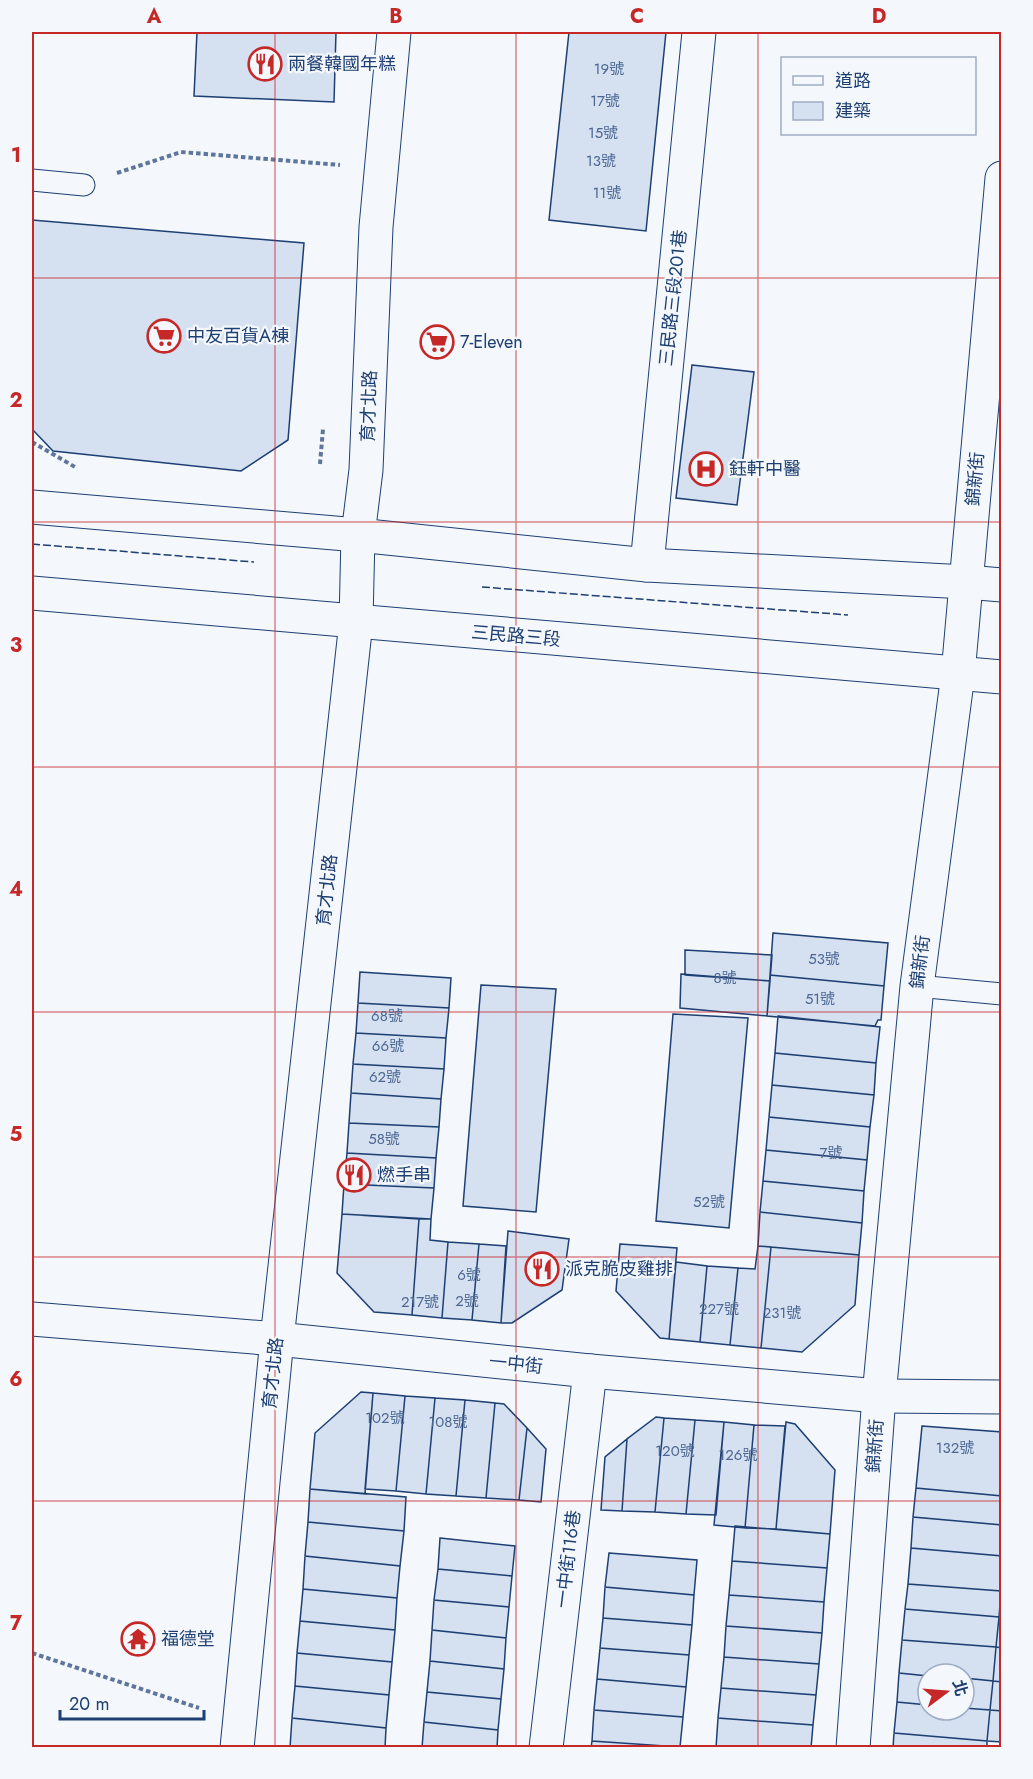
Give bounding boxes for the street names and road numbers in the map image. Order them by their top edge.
street label: 三民路三段201巷 [653,228,693,368]
street label: 育才北路 [355,370,383,442]
street label: 錦新街 [960,451,990,507]
street label: 三民路三段 [470,619,562,653]
street label: 育才北路 [310,853,344,927]
street label: 錦新街 [904,934,936,990]
street label: 育才北路 [256,1336,290,1410]
street label: 一中街 [488,1348,544,1380]
street label: 錦新街 [860,1418,890,1474]
street label: 一中街116巷 [549,1508,587,1610]

